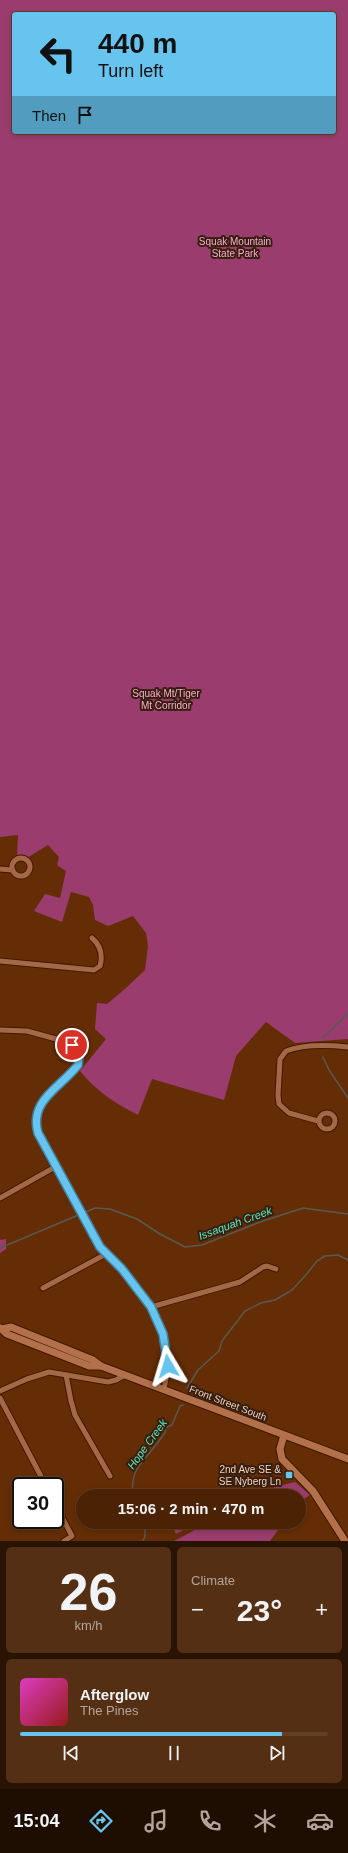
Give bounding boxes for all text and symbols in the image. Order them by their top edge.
icon: left [32,28,84,80]
text: 440 m [98,28,177,59]
text: Turn left [98,61,163,81]
icon: arrive [74,104,96,126]
text: Then [32,107,66,124]
park label: Squak Mountain State Park [199,236,271,259]
park label: Squak Mt/Tiger Mt Corridor [132,688,200,711]
pin [55,1028,89,1062]
icon: arrive [61,1034,83,1056]
water label: Issaquah Creek [197,1204,274,1242]
position arrow [147,1345,189,1387]
street label: Front Street South [188,1383,268,1423]
water label: Hope Creek [125,1416,169,1471]
place label: 2nd Ave SE & SE Nyberg Ln [219,1464,281,1487]
marker: 2nd Ave SE & SE Nyberg Ln [284,1470,294,1480]
speed limit sign: 30 [12,1477,64,1529]
text: 15:06 · 2 min · 470 m [118,1500,264,1517]
text: 26 [60,1563,117,1621]
text: Climate [191,1573,235,1588]
text: 23° [237,1594,282,1627]
text: − [191,1597,204,1622]
text: + [315,1597,328,1622]
text: km/h [74,1618,103,1633]
text: Afterglow [80,1686,149,1703]
text: The Pines [80,1703,139,1718]
icon: previous [60,1742,82,1764]
icon: pause [163,1742,185,1764]
icon: next [266,1742,288,1764]
icon: directions [87,1807,115,1835]
icon: music [142,1807,170,1835]
icon: phone [196,1807,224,1835]
icon: climate [251,1807,279,1835]
icon: car [306,1807,334,1835]
text: 15:04 [13,1811,60,1831]

